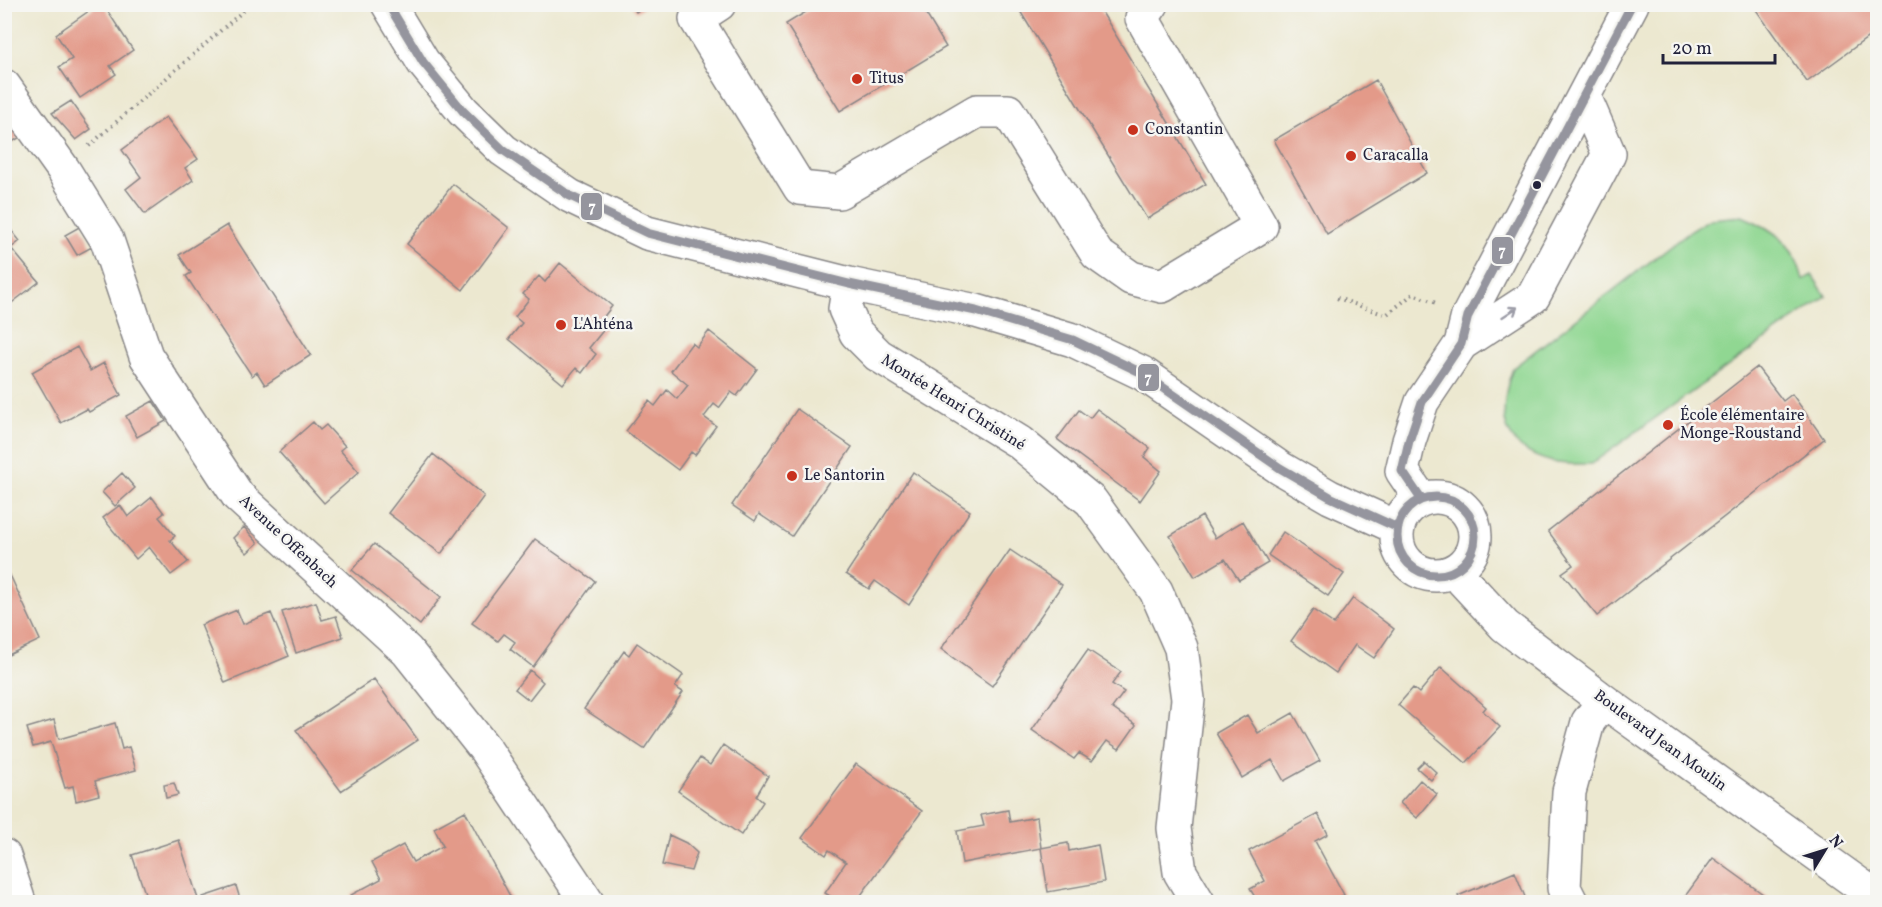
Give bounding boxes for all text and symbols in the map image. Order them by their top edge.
scale bar [1663,27,1776,65]
text: 20 m [1672,37,1712,62]
place label: Titus [869,68,904,90]
marker: Titus [850,72,864,86]
place label: Constantin [1145,119,1223,141]
marker: Constantin [1126,123,1140,137]
place label: Caracalla [1363,145,1429,167]
marker: Caracalla [1344,149,1358,163]
unlabelled marker [1531,179,1543,191]
line badge: 7 [580,192,603,221]
text: 7 [588,197,596,219]
line badge: 7 [1491,236,1514,265]
text: 7 [1498,241,1506,263]
one-way arrow [1501,306,1518,318]
place label: L'Ahténa [573,314,633,336]
marker: L'Ahténa [554,318,568,332]
street label: Montée Henri Christiné [877,350,1029,456]
line badge: 7 [1137,363,1160,392]
text: 7 [1144,368,1152,390]
place label: École élémentaire Monge-Roustand [1680,405,1805,445]
marker: École élémentaire Monge-Roustand [1661,418,1675,432]
place label: Le Santorin [804,465,885,487]
marker: Le Santorin [785,469,799,483]
street label: Avenue Offenbach [234,490,342,594]
street label: Boulevard Jean Moulin [1589,685,1731,797]
north arrow [1795,820,1855,880]
text: N [1823,831,1848,854]

